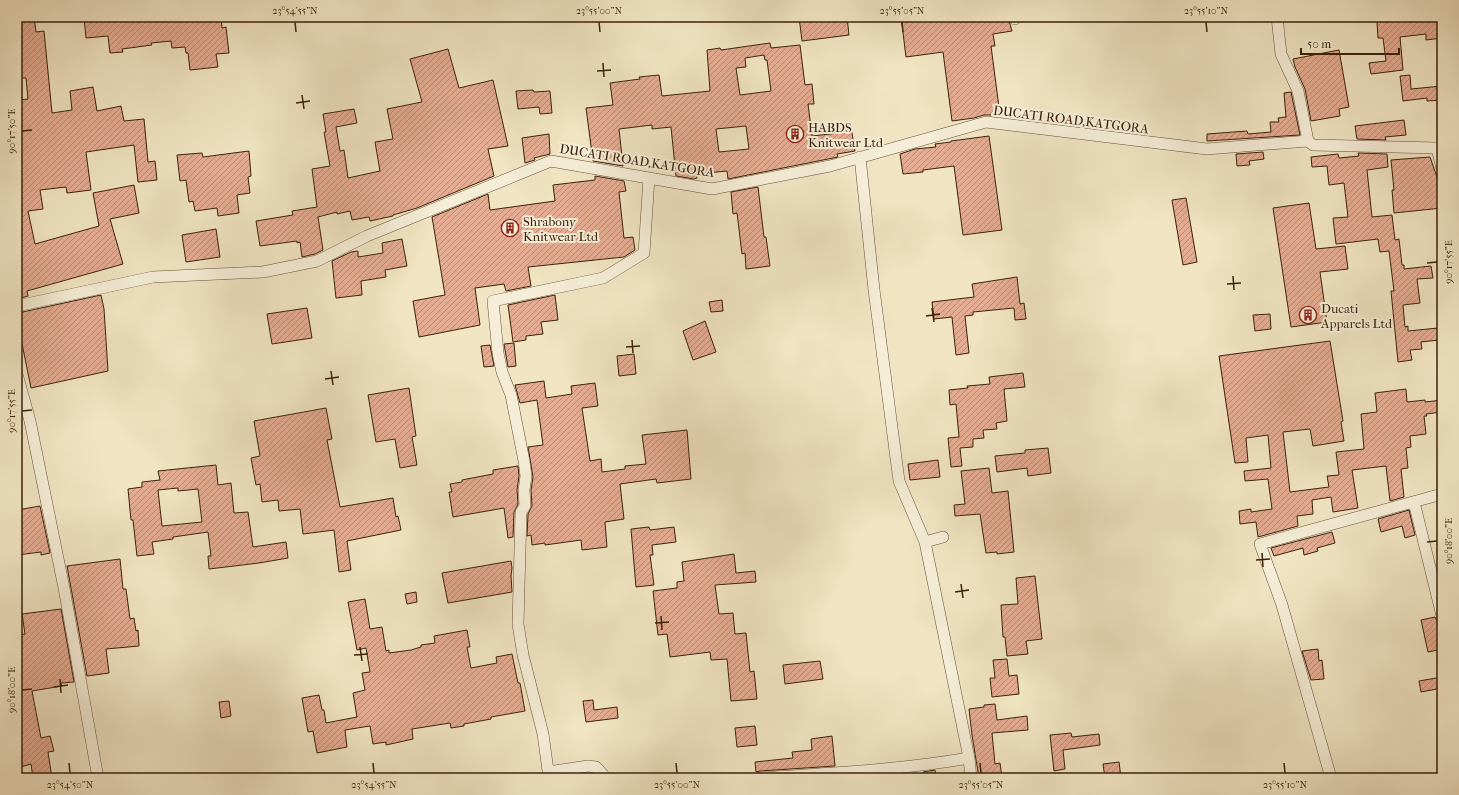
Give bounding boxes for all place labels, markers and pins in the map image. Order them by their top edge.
place label: HABDS Knitwear Ltd [808,120,884,150]
building icon: HABDS Knitwear Ltd [785,124,805,144]
place label: Shrabony Knitwear Ltd [523,214,599,244]
building icon: Shrabony Knitwear Ltd [500,218,520,238]
place label: Ducati Apparels Ltd [1320,301,1393,331]
building icon: Ducati Apparels Ltd [1298,305,1318,325]

